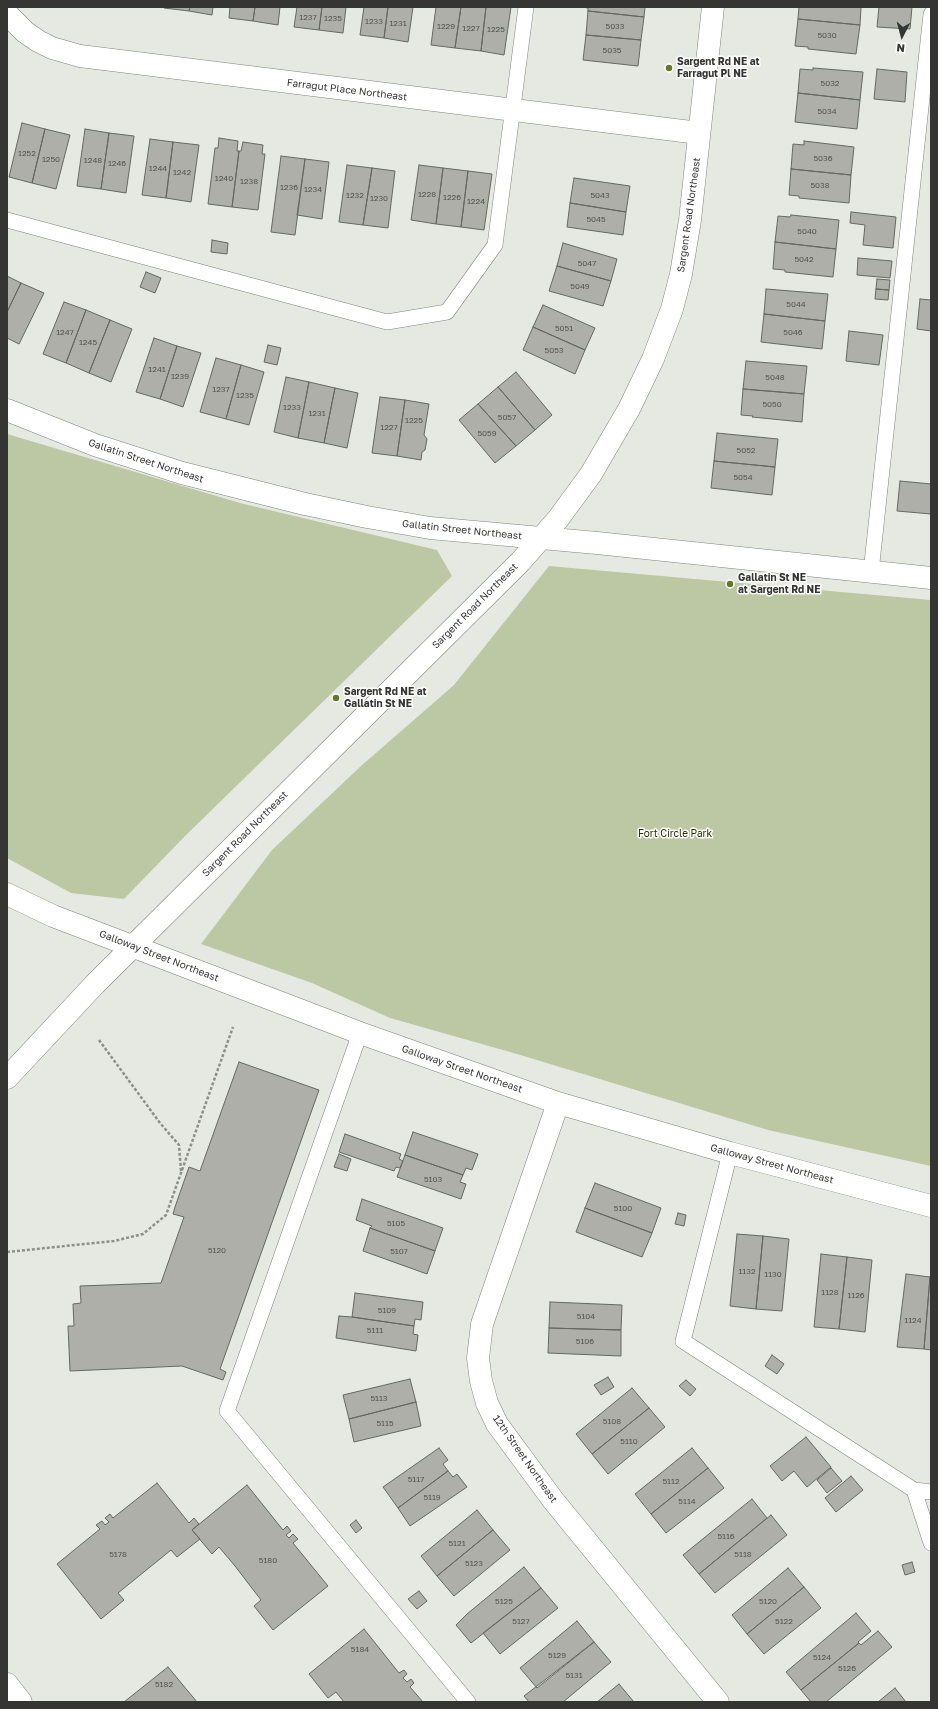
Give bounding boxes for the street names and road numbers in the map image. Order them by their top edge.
street label: Farragut Place Northeast [286,77,408,103]
street label: Sargent Road Northeast [675,157,703,273]
street label: Gallatin Street Northeast [87,437,205,485]
street label: Gallatin Street Northeast [401,518,523,542]
street label: Sargent Road Northeast [430,561,520,651]
street label: Sargent Road Northeast [200,789,290,879]
street label: Galloway Street Northeast [98,928,220,984]
street label: Galloway Street Northeast [400,1043,524,1095]
street label: Galloway Street Northeast [709,1142,835,1186]
street label: 12th Street Northeast [490,1413,560,1505]

